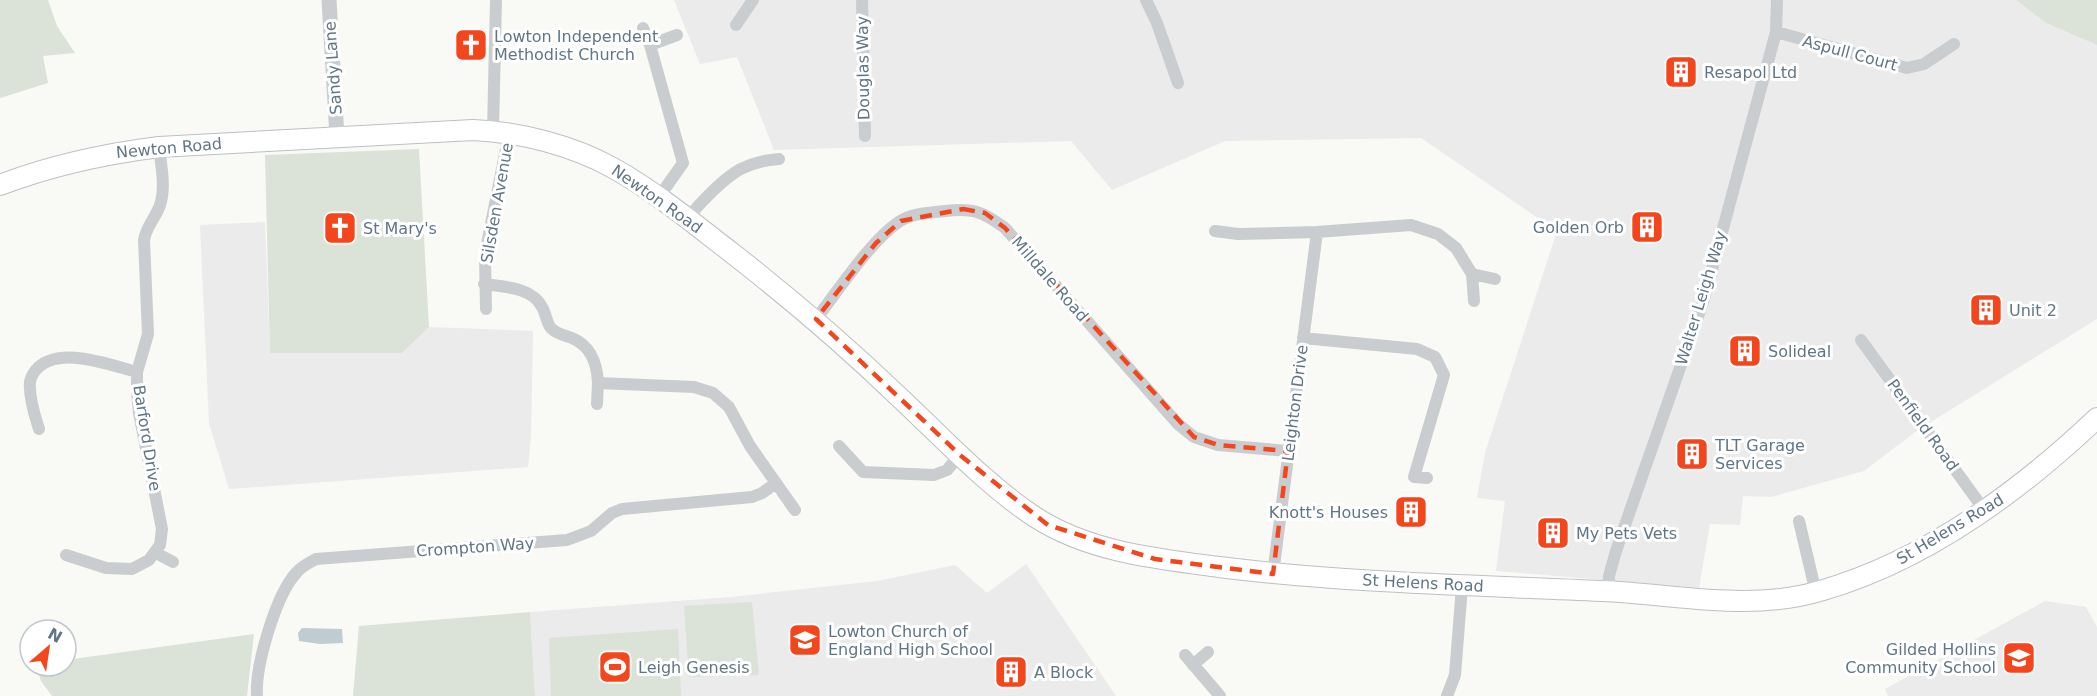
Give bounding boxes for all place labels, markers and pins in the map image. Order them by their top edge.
church icon: Lowton Independent Methodist Church [453,27,489,63]
place label: Lowton Independent Methodist Church [494,27,658,64]
building icon: Resapol Ltd [1663,54,1699,90]
place label: Resapol Ltd [1704,63,1797,82]
building icon: Golden Orb [1629,209,1665,245]
church icon: St Mary's [322,210,358,246]
place label: Golden Orb [1533,218,1624,237]
place label: St Mary's [363,219,437,238]
building icon: Unit 2 [1968,292,2004,328]
place label: Unit 2 [2009,301,2057,320]
building icon: Solideal [1727,333,1763,369]
place label: Solideal [1768,342,1831,361]
building icon: TLT Garage Services [1674,436,1710,472]
place label: TLT Garage Services [1714,436,1805,473]
building icon: Knott's Houses [1393,494,1429,530]
place label: Knott's Houses [1269,503,1388,522]
building icon: My Pets Vets [1535,515,1571,551]
place label: My Pets Vets [1576,524,1677,543]
school or university icon: Lowton Church of England High School [787,622,823,658]
place label: Lowton Church of England High School [828,622,993,659]
place label: Gilded Hollins Community School [1845,640,1996,677]
school or university icon: Gilded Hollins Community School [2001,640,2037,676]
sports icon: Leigh Genesis [597,649,633,685]
building icon: A Block [993,654,1029,690]
place label: Leigh Genesis [638,658,750,677]
place label: A Block [1034,663,1094,682]

